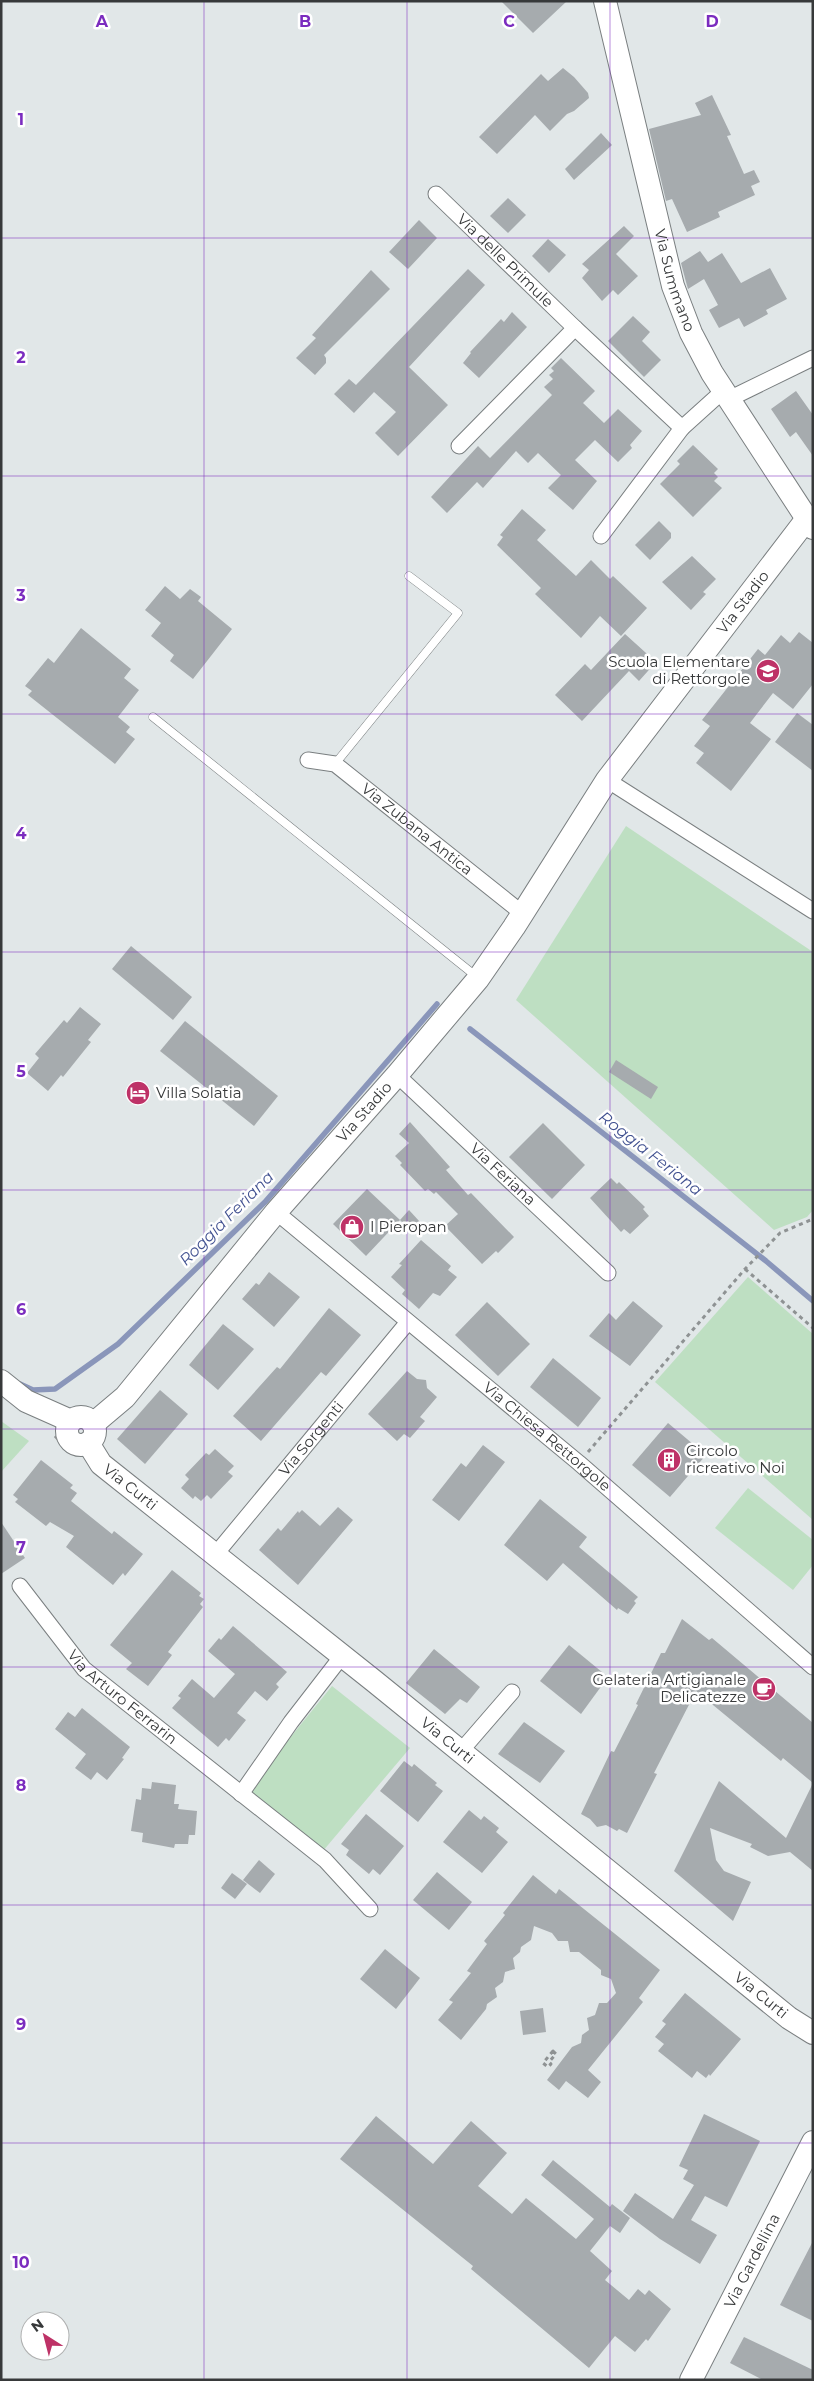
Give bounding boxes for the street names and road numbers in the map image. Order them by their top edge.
street label: Via delle Primule [453,209,558,311]
street label: Via Summano [651,227,700,334]
street label: Via Stadio [712,567,773,637]
street label: Via Zubana Antica [358,779,477,879]
street label: Via Stadio [332,1077,396,1146]
street label: Via Feriana [466,1138,540,1209]
street label: Via Chiesa Rettorgole [479,1378,615,1495]
street label: Via Sorgenti [275,1397,347,1480]
street label: Via Curti [100,1459,161,1514]
street label: Via Arturo Ferrarin [64,1646,181,1748]
street label: Via Curti [417,1713,479,1768]
street label: Via Curti [731,1967,792,2022]
street label: Via Gardellina [720,2210,784,2311]

